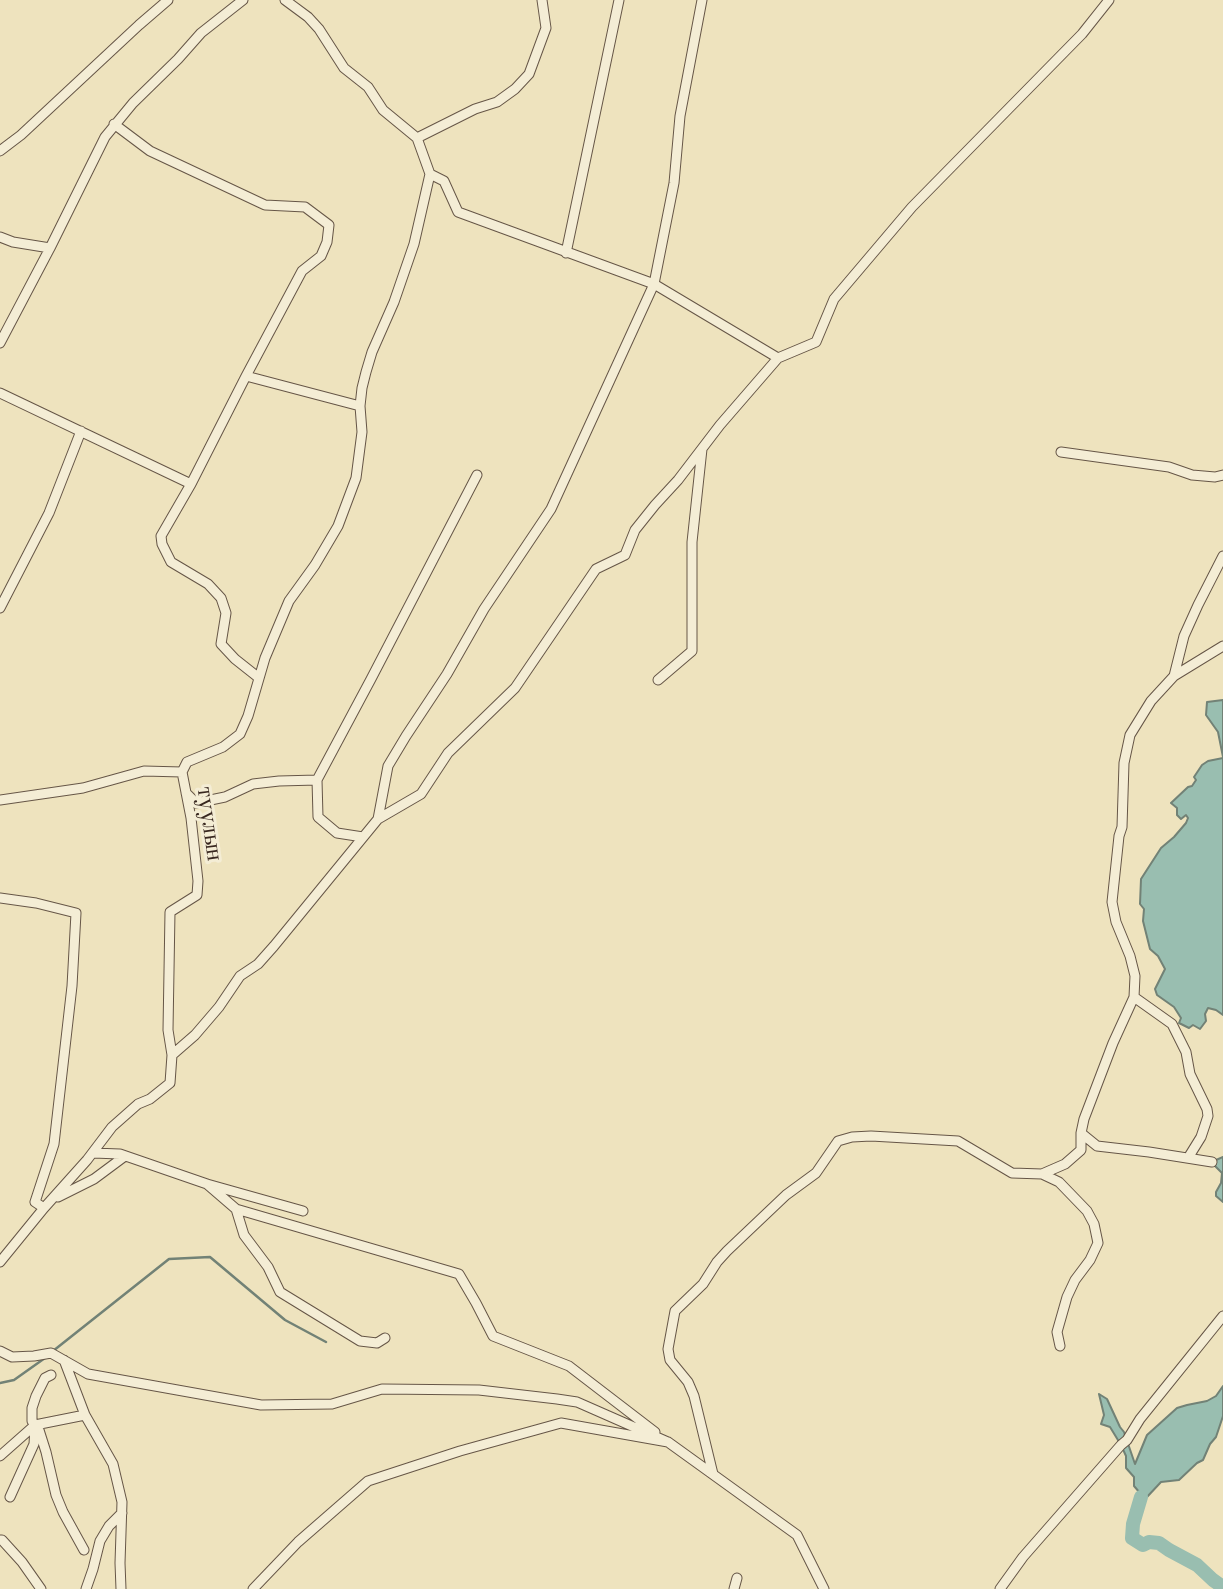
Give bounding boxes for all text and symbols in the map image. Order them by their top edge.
street label: туулын [190,785,228,863]

